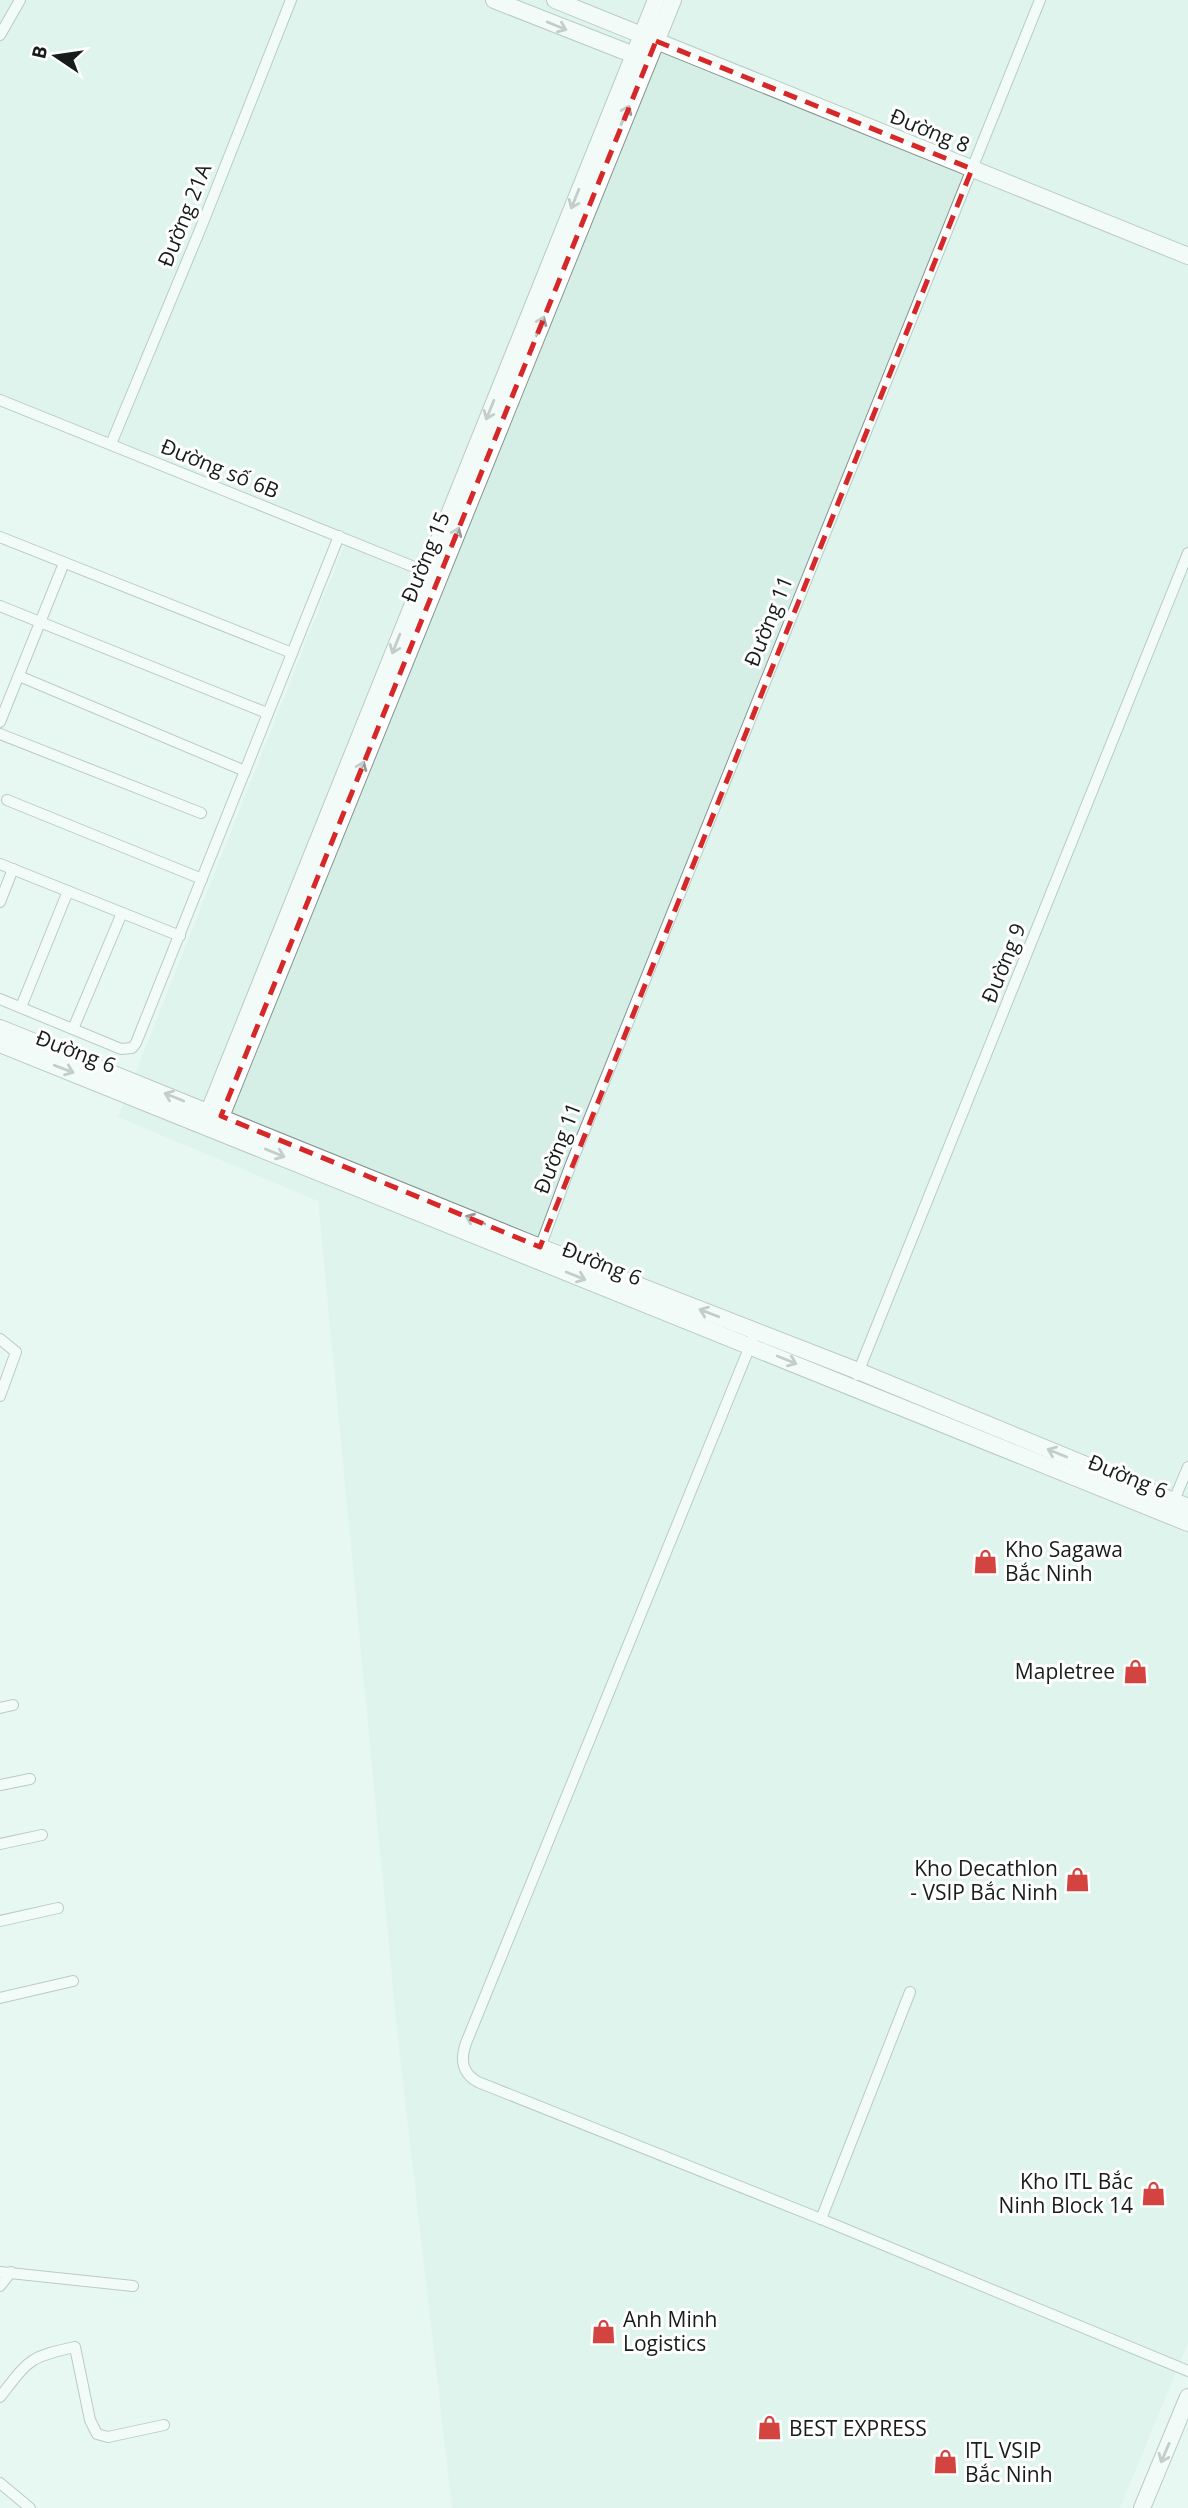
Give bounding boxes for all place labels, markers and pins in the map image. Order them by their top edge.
place label: Kho Sagawa Bắc Ninh [1005,1535,1123,1587]
shop icon: Kho Sagawa Bắc Ninh [971,1547,999,1575]
place label: Mapletree [1015,1657,1115,1685]
shop icon: Mapletree [1121,1657,1149,1685]
place label: Kho Decathlon - VSIP Bắc Ninh [910,1854,1058,1906]
shop icon: Kho Decathlon - VSIP Bắc Ninh [1064,1866,1092,1894]
place label: Kho ITL Bắc Ninh Block 14 [999,2167,1133,2219]
shop icon: Kho ITL Bắc Ninh Block 14 [1139,2179,1167,2207]
place label: Anh Minh Logistics [623,2305,717,2357]
shop icon: Anh Minh Logistics [589,2317,617,2345]
shop icon: BEST EXPRESS [755,2414,783,2442]
place label: BEST EXPRESS [789,2414,927,2442]
place label: ITL VSIP Bắc Ninh [965,2436,1053,2488]
shop icon: ITL VSIP Bắc Ninh [931,2448,959,2476]

